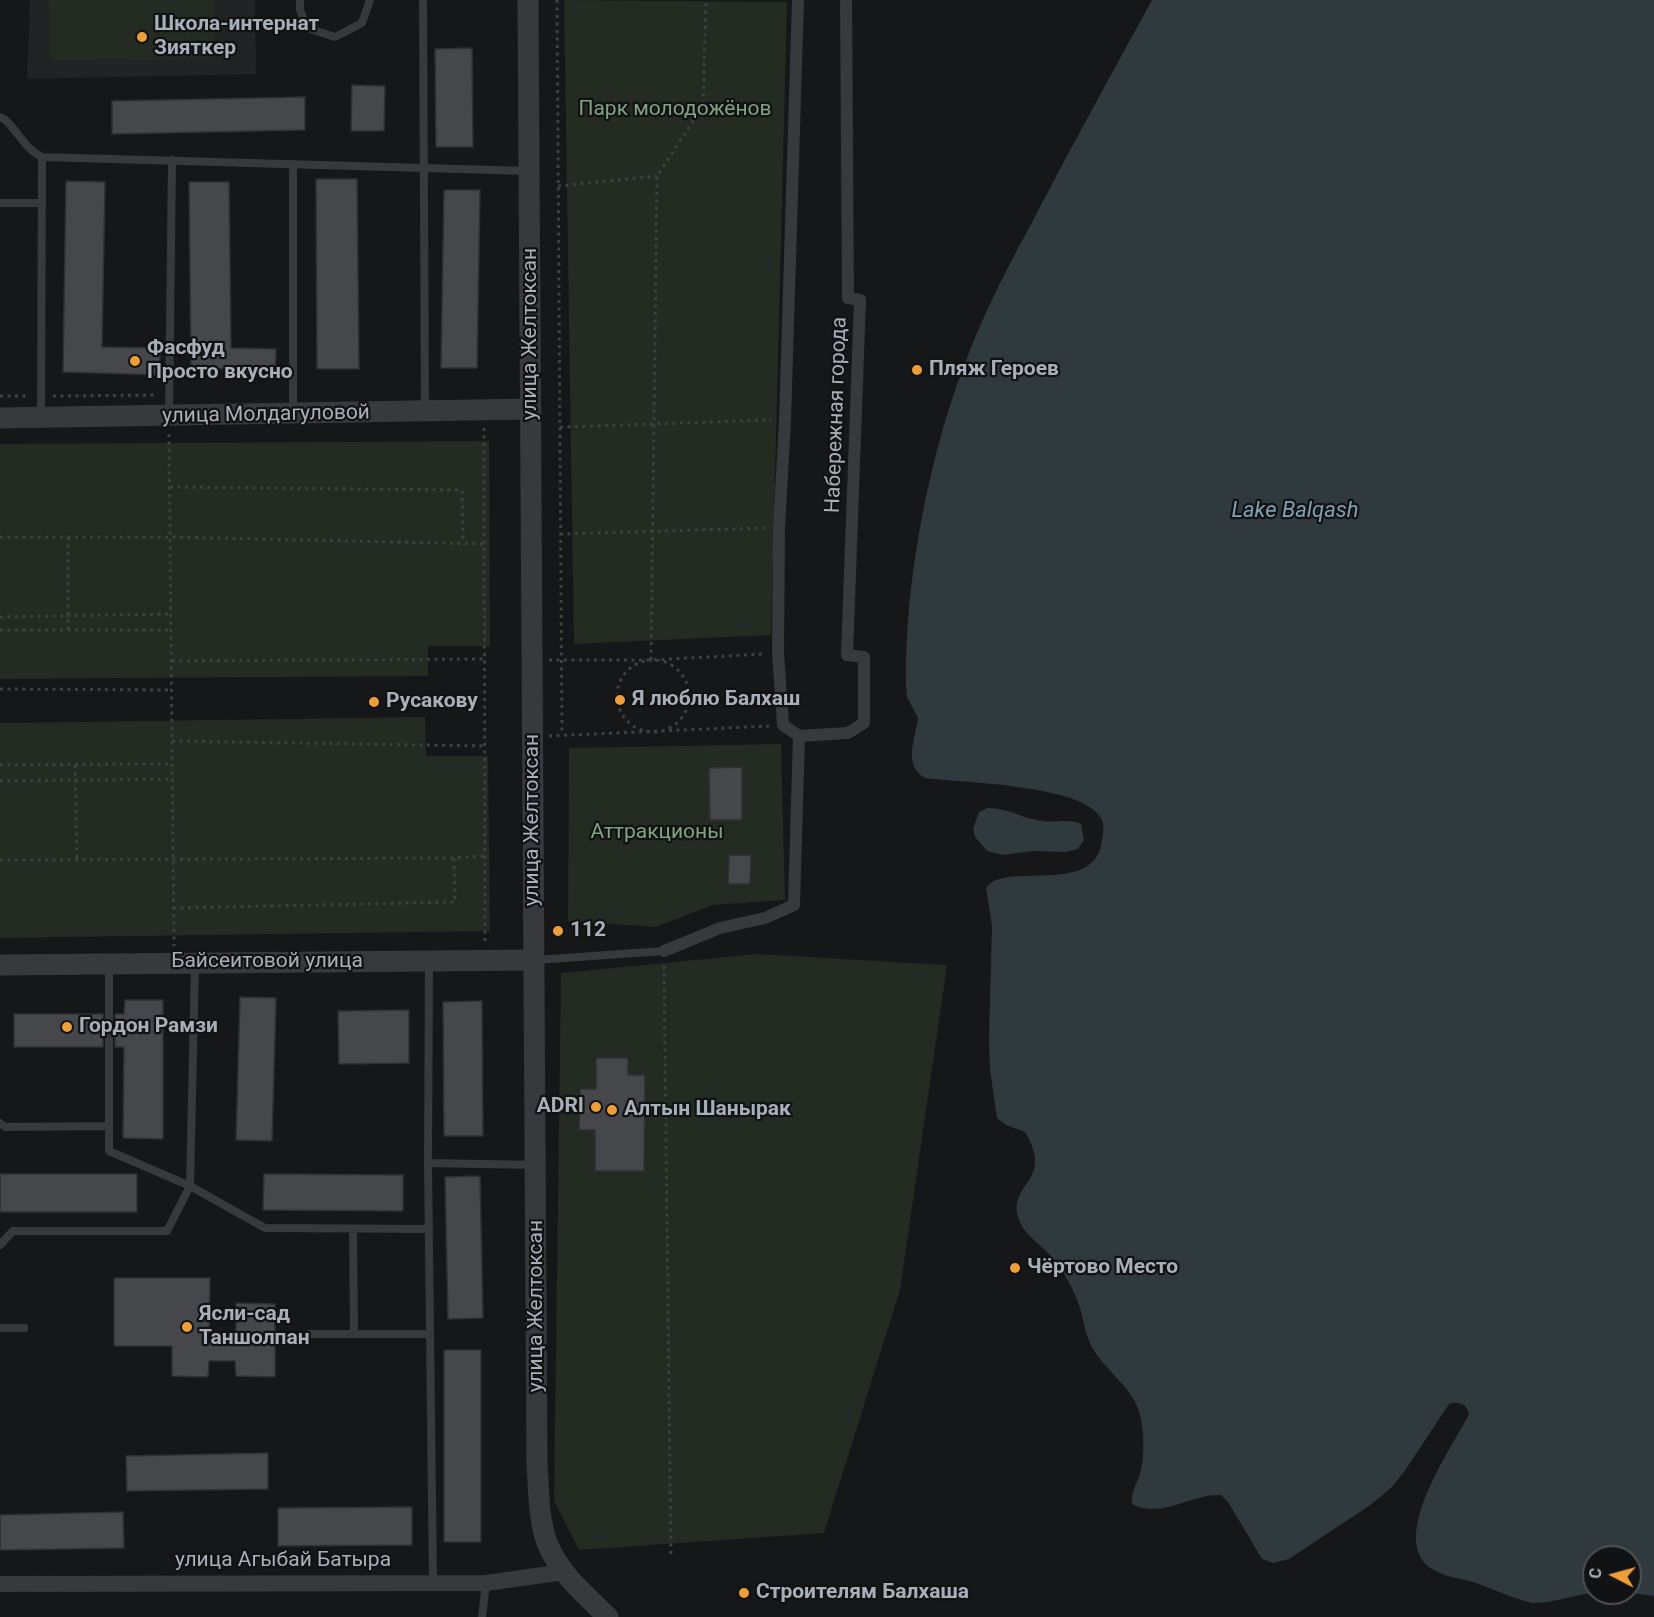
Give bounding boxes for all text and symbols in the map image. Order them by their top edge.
place label: Школа-интернат Зияткер [154,12,319,62]
marker: Школа-интернат Зияткер [135,30,149,44]
park label: Парк молодожёнов [578,97,772,123]
street label: улица Желтоксан [518,248,544,420]
street label: Набережная города [821,317,853,513]
place label: Фасфуд Просто вкусно [147,336,293,386]
marker: Фасфуд Просто вкусно [128,354,142,368]
place label: Пляж Героев [929,357,1059,383]
marker: Пляж Героев [910,363,924,377]
street label: улица Молдагуловой [162,401,370,429]
water label: Lake Balqash [1231,498,1359,524]
place label: Я люблю Балхаш [632,687,800,713]
place label: Русакову [386,689,478,715]
marker: Я люблю Балхаш [613,693,627,707]
marker: Русакову [367,695,381,709]
street label: улица Желтоксан [520,734,546,906]
park label: Аттракционы [591,820,723,846]
place label: 112 [570,918,606,944]
marker: 112 [551,924,565,938]
street label: Байсеитовой улица [171,949,363,975]
place label: Гордон Рамзи [79,1014,218,1040]
marker: Гордон Рамзи [60,1020,74,1034]
place label: ADRI [537,1094,584,1120]
place label: Алтын Шанырак [624,1097,791,1123]
marker: ADRI [589,1100,603,1114]
marker: Алтын Шанырак [605,1103,619,1117]
street label: улица Желтоксан [524,1220,550,1392]
place label: Чёртово Место [1027,1255,1178,1281]
marker: Чёртово Место [1008,1261,1022,1275]
place label: Ясли-сад Таншолпан [199,1302,310,1352]
marker: Ясли-сад Таншолпан [180,1320,194,1334]
north arrow [1582,1545,1642,1605]
street label: улица Агыбай Батыра [175,1548,391,1574]
text: С [1586,1567,1606,1579]
place label: Строителям Балхаша [756,1580,969,1606]
marker: Строителям Балхаша [737,1586,751,1600]

